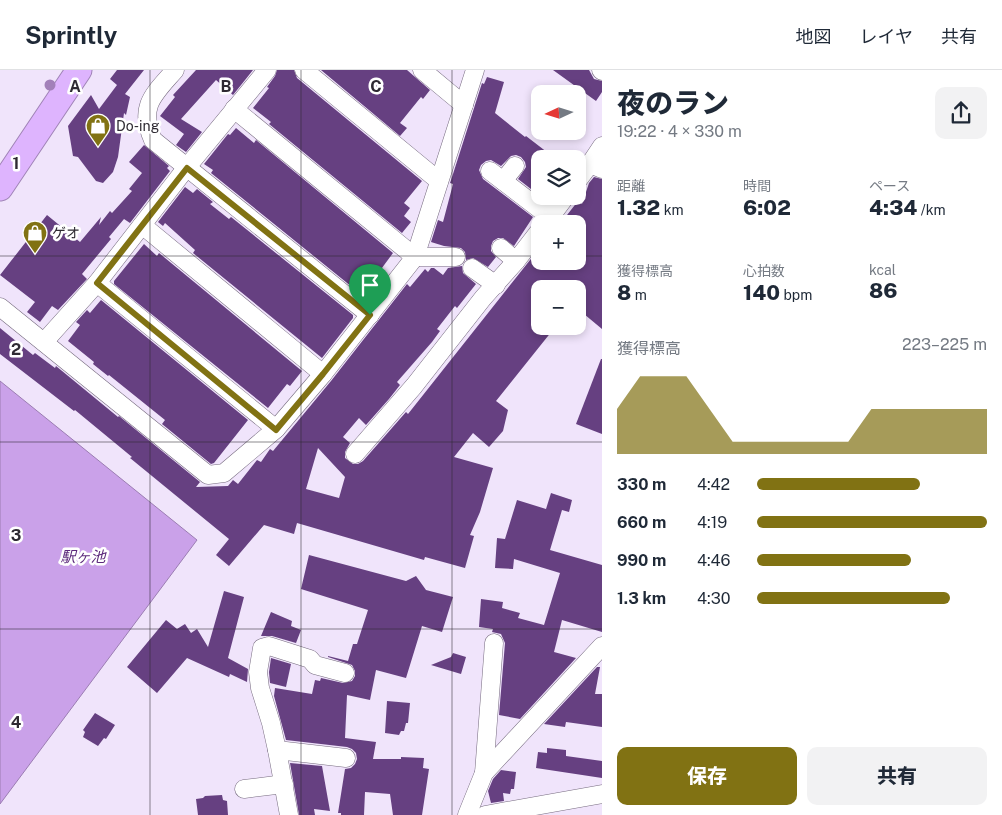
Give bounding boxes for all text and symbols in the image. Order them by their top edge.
text: Sprintly [25,21,117,49]
text: 地図 [796,26,832,47]
text: レイヤ [860,26,913,47]
text: 共有 [941,26,977,47]
text: A [69,77,81,96]
text: B [221,77,232,96]
text: C [370,77,382,96]
north arrow [531,85,586,140]
map controls [531,85,586,335]
text: 夜のラン [617,86,729,119]
button: share [935,87,987,139]
shop icon: Do-ing [85,113,111,147]
place label: Do-ing [116,118,160,134]
text: 19:22 · 4 × 330 m [617,122,742,141]
button: layers [531,150,586,205]
text: 1 [13,154,19,173]
text: 距離 [617,178,645,194]
text: 時間 [743,178,771,194]
text: ペース [869,178,910,194]
text: 1.32 [617,195,660,220]
text: 6:02 [743,195,791,220]
text: 4:34 [869,195,917,220]
text: km [660,202,684,218]
text: /km [917,202,946,218]
button: + [531,215,586,270]
shop icon: ゲオ [22,220,48,254]
place label: ゲオ [52,225,80,241]
text: kcal [869,262,896,278]
text: 獲得標高 [617,263,673,279]
text: 心拍数 [743,263,785,279]
pin [349,264,391,315]
icon: arrive [356,271,384,299]
text: 86 [869,278,898,303]
button: − [531,280,586,335]
text: 8 [617,280,631,305]
text: 140 [743,280,780,305]
text: m [631,287,647,303]
text: bpm [780,287,812,303]
text: 223–225 m [902,335,987,354]
text: 獲得標高 [617,339,681,358]
text: 2 [11,340,21,359]
text: 330 m [617,475,666,494]
text: 4:42 [697,475,730,494]
text: 660 m [617,513,666,532]
text: 4:19 [697,513,727,532]
text: 3 [11,526,21,545]
water label: 駅ヶ池 [60,548,107,565]
text: 990 m [617,551,666,570]
text: 4:46 [697,551,731,570]
text: 1.3 km [617,589,666,608]
text: 4:30 [697,589,730,608]
text: 4 [11,713,22,732]
button: 保存 [617,747,797,805]
button: 共有 [807,747,987,805]

